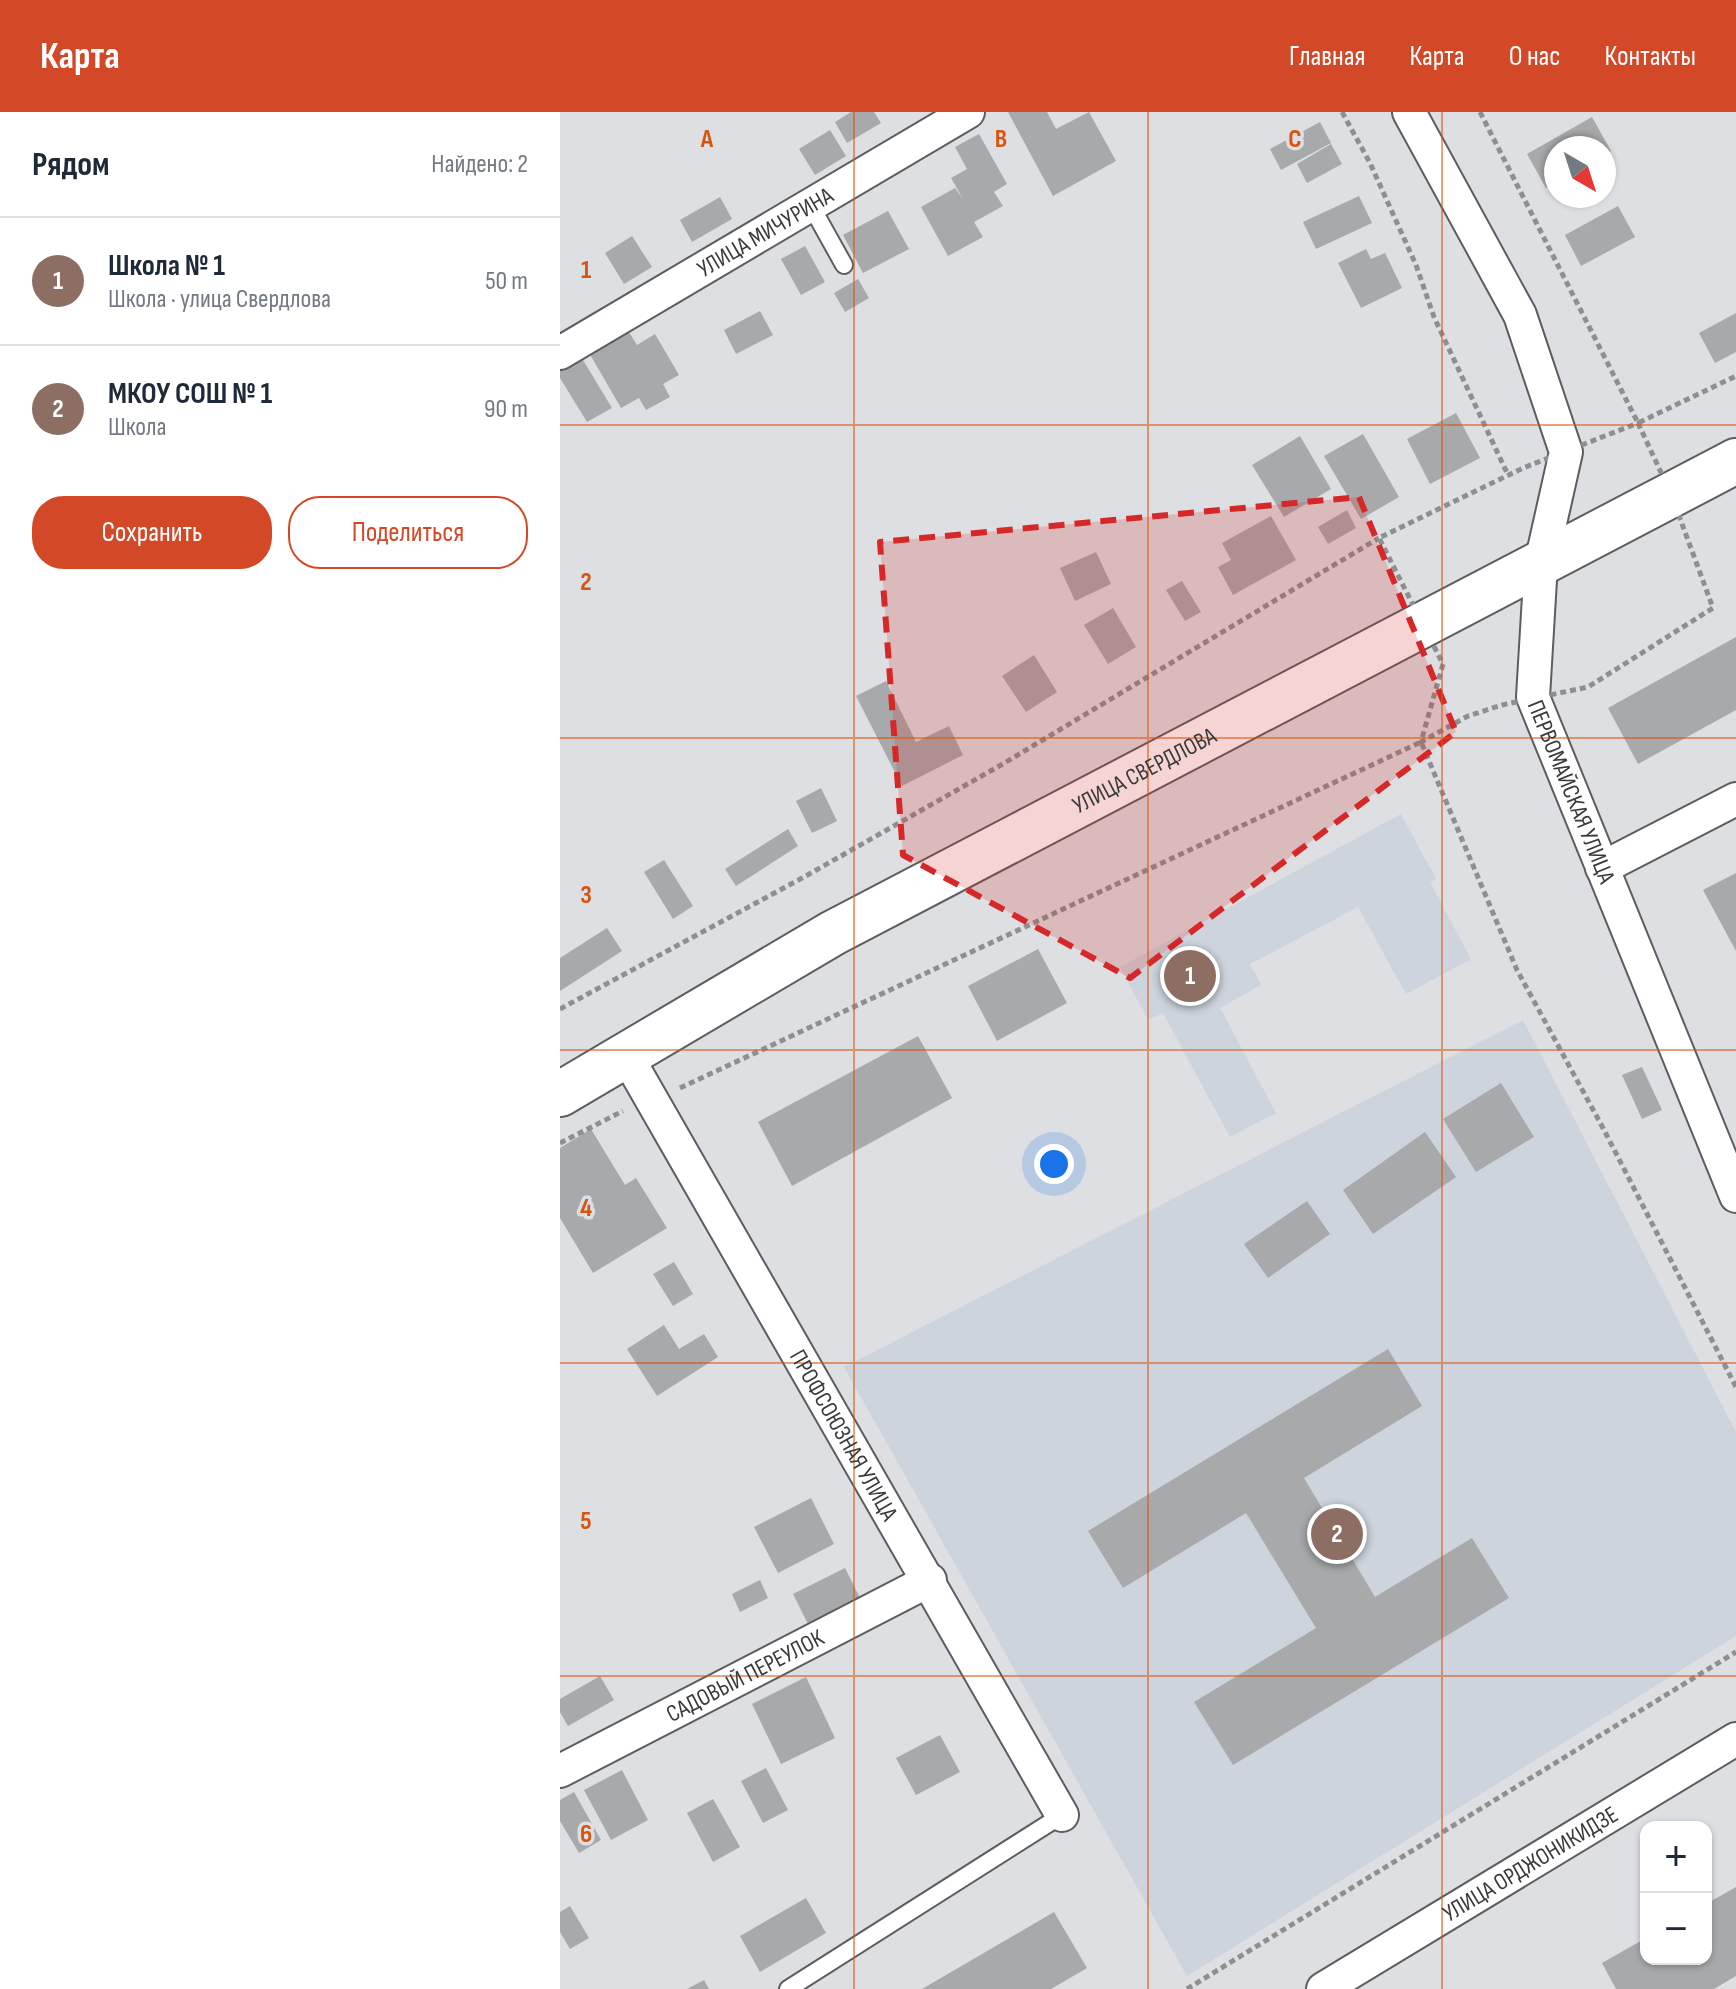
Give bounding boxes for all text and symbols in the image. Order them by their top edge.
text: Карта [40,34,120,79]
text: Главная [1289,40,1365,73]
text: Карта [1409,40,1465,73]
text: О нас [1509,40,1561,73]
text: Контакты [1605,40,1696,73]
text: A [700,124,714,155]
text: B [995,124,1007,155]
text: C [1288,124,1302,155]
north arrow [1544,136,1616,208]
text: Рядом [32,144,110,185]
text: Найдено: 2 [431,149,528,180]
street label: УЛИЦА МИЧУРИНА [692,180,839,283]
text: Школа № 1 [108,248,225,284]
text: 1 [581,255,591,286]
text: 1 [53,266,63,297]
text: 50 m [485,266,528,297]
text: Школа · улица Свердлова [108,284,331,315]
text: МКОУ СОШ № 1 [108,376,272,412]
text: 2 [52,394,64,425]
text: 90 m [484,394,528,425]
text: Школа [108,412,167,443]
button: Сохранить [32,496,272,569]
button: Поделиться [288,496,528,569]
text: 2 [580,567,592,598]
street label: ПЕРВОМАЙСКАЯ УЛИЦА [1521,696,1622,888]
street label: УЛИЦА СВЕРДЛОВА [1067,721,1222,820]
text: 3 [580,880,592,911]
pin: 1 [1164,946,1216,1006]
your location [1034,1144,1074,1184]
text: 4 [580,1193,592,1224]
street label: ПРОФСОЮЗНАЯ УЛИЦА [784,1344,905,1526]
pin: 2 [1311,1504,1363,1564]
text: 5 [580,1506,592,1537]
street label: САДОВЫЙ ПЕРЕУЛОК [661,1623,829,1728]
street label: УЛИЦА ОРДЖОНИКИДЗЕ [1437,1800,1623,1928]
text: 6 [580,1819,592,1850]
map controls [1640,1821,1712,1965]
button: + [1640,1821,1712,1893]
button: − [1640,1893,1712,1965]

